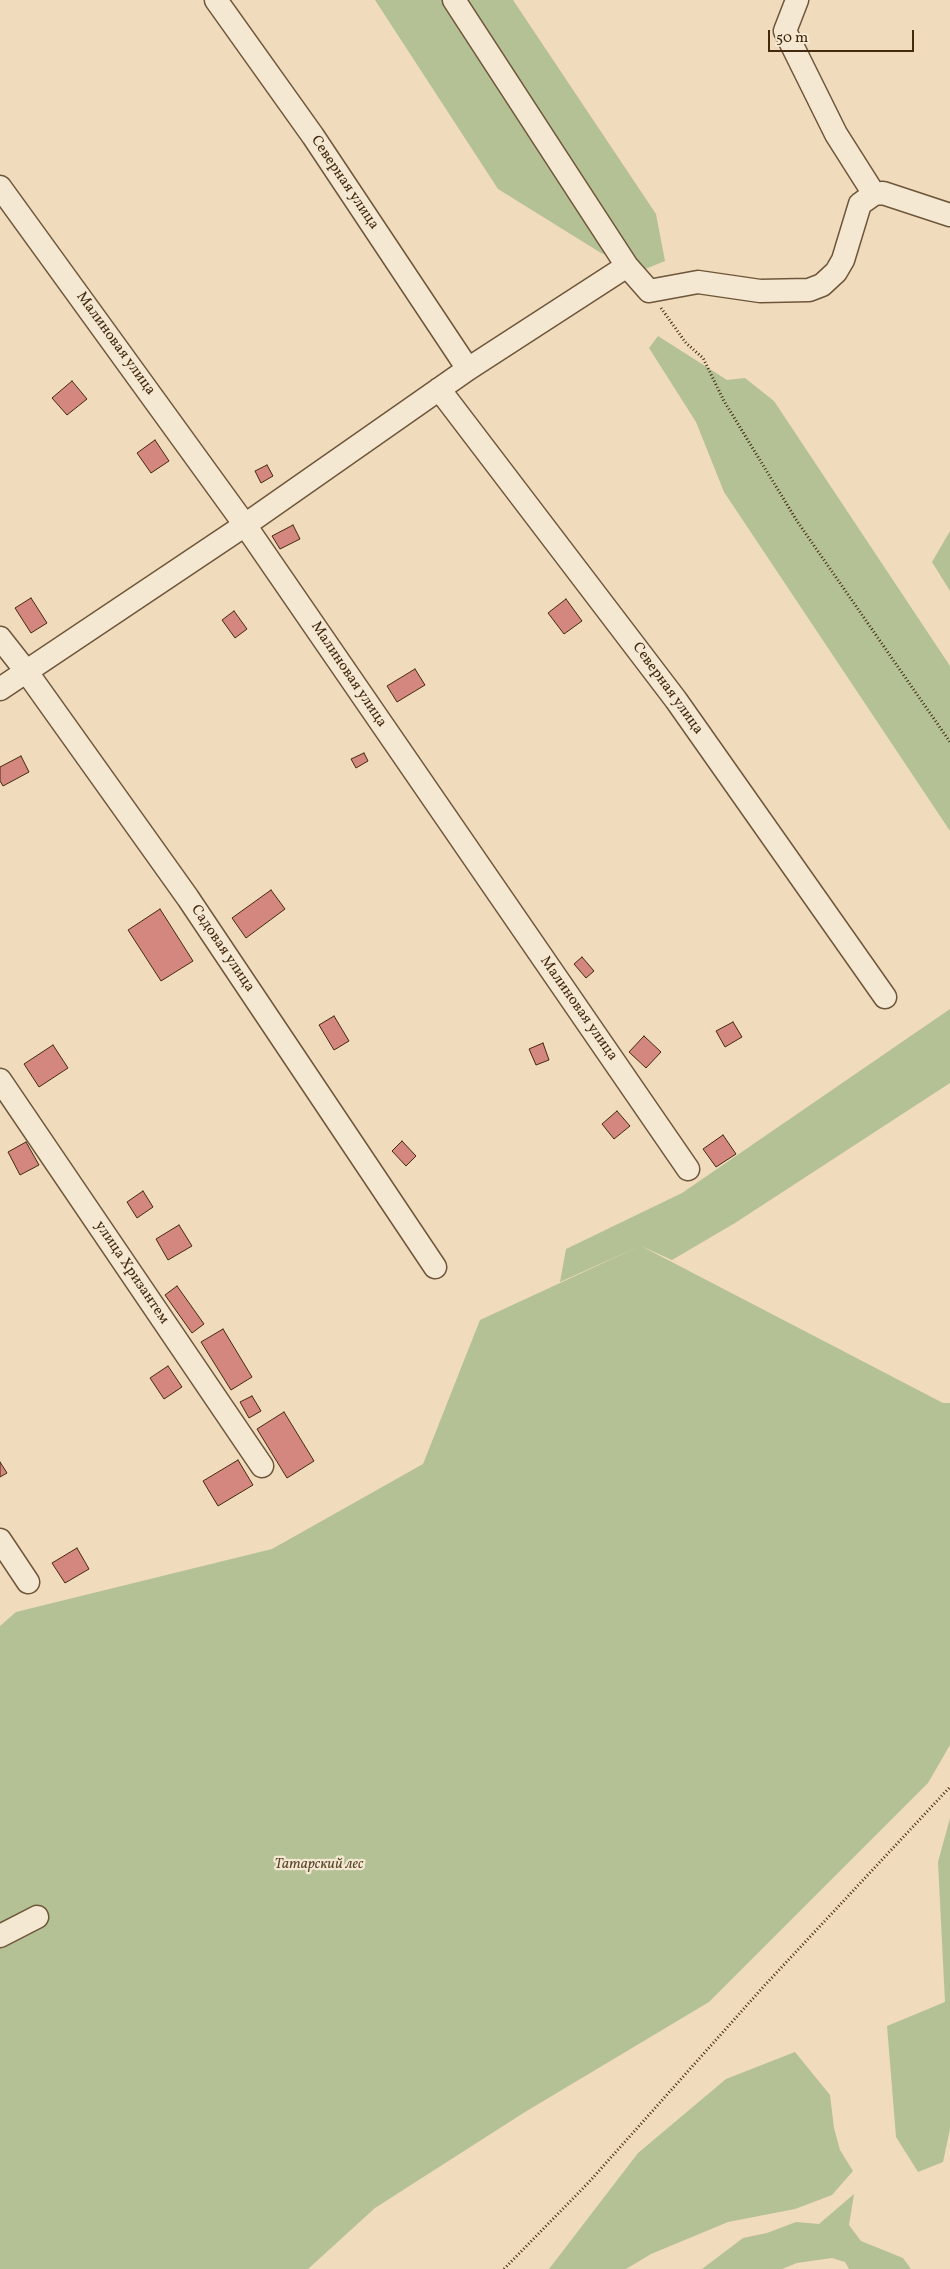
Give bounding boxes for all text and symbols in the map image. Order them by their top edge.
scale bar [770,20,916,52]
text: 50 m [776,28,808,49]
street label: Северная улица [306,133,382,233]
street label: Малиновая улица [71,289,159,399]
street label: Малиновая улица [306,619,390,731]
street label: Северная улица [628,639,706,739]
street label: Садовая улица [186,902,258,996]
street label: Малиновая улица [535,953,621,1065]
street label: улица Хризантем [90,1218,172,1328]
park label: Татарский лес [275,1856,363,1874]

